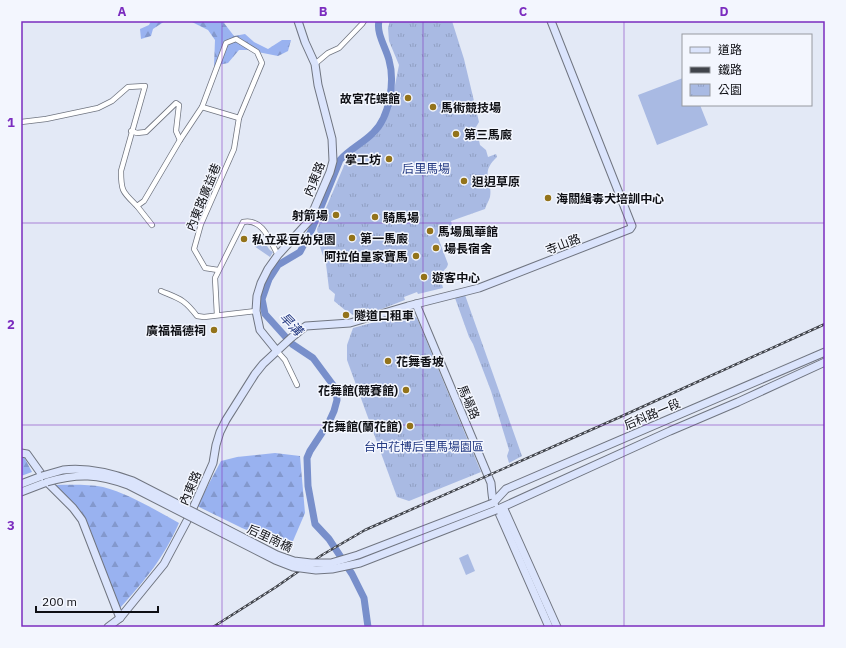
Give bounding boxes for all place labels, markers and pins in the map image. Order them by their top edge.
place label: 故宮花蝶館 [340,91,400,106]
marker: 故宮花蝶館 [403,93,413,103]
place label: 馬術競技場 [441,100,501,115]
marker: 馬術競技場 [428,102,438,112]
place label: 第三馬廄 [464,127,512,142]
marker: 第三馬廄 [451,129,461,139]
place label: 掌工坊 [345,152,381,167]
marker: 掌工坊 [384,154,394,164]
place label: 𨑨迌草原 [472,174,520,189]
marker: 𨑨迌草原 [459,176,469,186]
place label: 海關緝毒犬培訓中心 [556,191,664,206]
marker: 海關緝毒犬培訓中心 [543,193,553,203]
place label: 射箭場 [292,208,328,223]
marker: 射箭場 [331,210,341,220]
place label: 騎馬場 [383,210,419,225]
marker: 騎馬場 [370,212,380,222]
place label: 馬場風華館 [438,224,498,239]
marker: 馬場風華館 [425,226,435,236]
place label: 第一馬廄 [360,231,408,246]
place label: 私立采豆幼兒園 [252,232,336,247]
marker: 第一馬廄 [347,233,357,243]
marker: 私立采豆幼兒園 [239,234,249,244]
place label: 場長宿舍 [444,241,492,256]
marker: 場長宿舍 [431,243,441,253]
place label: 阿拉伯皇家寶馬 [324,249,408,264]
marker: 阿拉伯皇家寶馬 [411,251,421,261]
place label: 遊客中心 [432,270,480,285]
marker: 遊客中心 [419,272,429,282]
place label: 隧道口租車 [354,308,414,323]
marker: 隧道口租車 [341,310,351,320]
place label: 廣福福德祠 [146,323,206,338]
marker: 廣福福德祠 [209,325,219,335]
place label: 花舞香坡 [396,354,444,369]
marker: 花舞香坡 [383,356,393,366]
place label: 花舞館(競賽館) [318,383,398,398]
marker: 花舞館(競賽館) [401,385,411,395]
place label: 花舞館(蘭花館) [322,419,402,434]
marker: 花舞館(蘭花館) [405,421,415,431]

